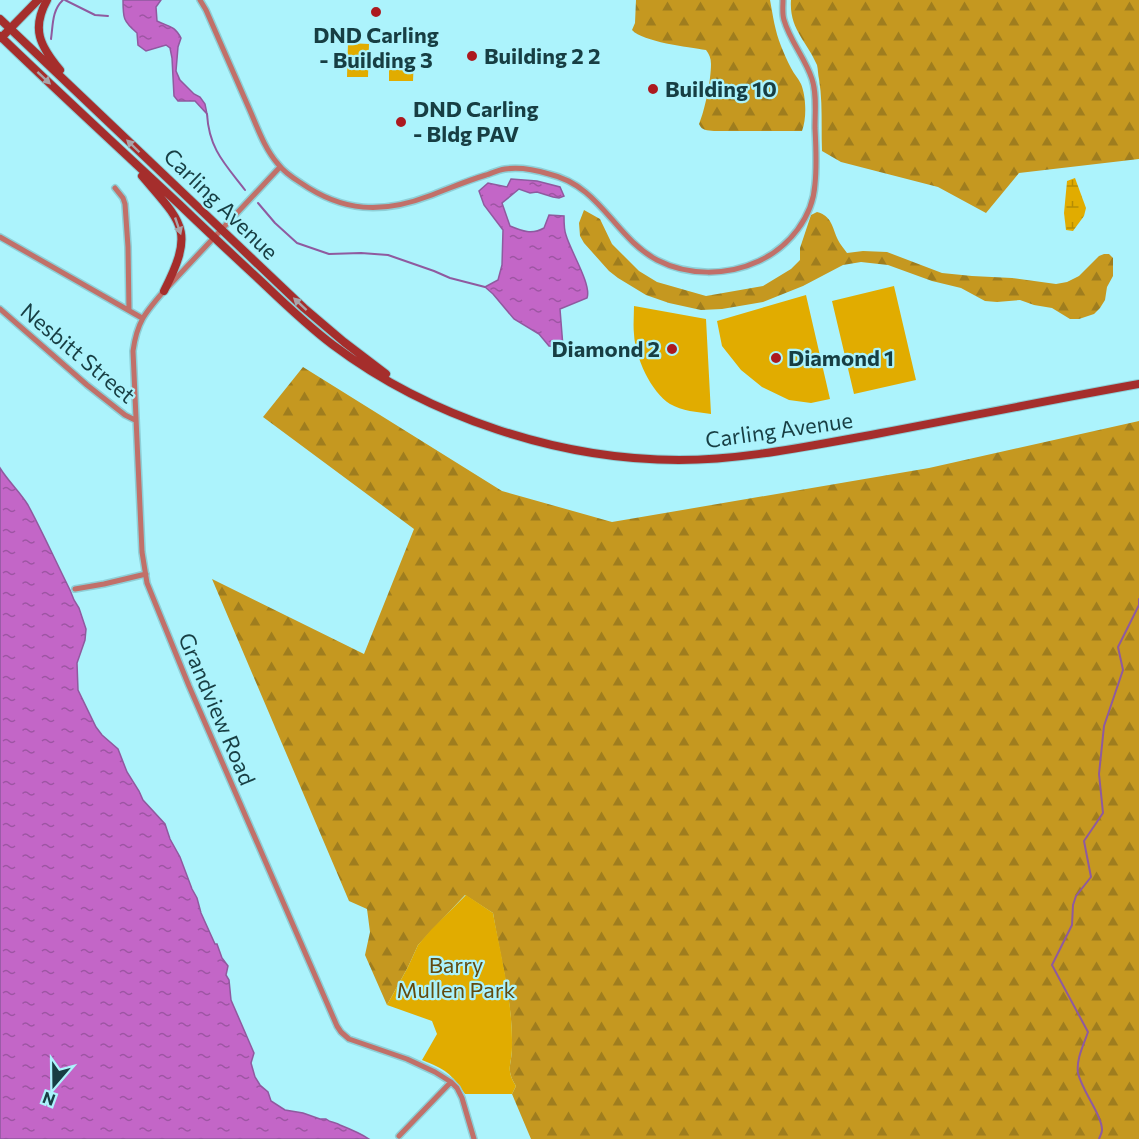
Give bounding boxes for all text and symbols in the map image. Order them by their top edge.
marker: DND Carling - Building 3 [369,5,383,19]
place label: DND Carling - Building 3 [313,21,439,73]
place label: Building 2 2 [484,42,601,69]
marker: Building 2 2 [465,49,479,63]
one-way arrow [36,71,51,84]
place label: Building 10 [665,75,777,102]
marker: Building 10 [646,82,660,96]
place label: DND Carling - Bldg PAV [413,95,539,147]
marker: DND Carling - Bldg PAV [394,115,408,129]
one-way arrow [127,139,141,153]
street label: Carling Avenue [158,142,284,265]
one-way arrow [174,217,184,235]
street label: Nesbitt Street [16,297,141,408]
one-way arrow [293,297,308,311]
place label: Diamond 2 [551,335,660,362]
marker: Diamond 2 [665,342,679,356]
place label: Diamond 1 [788,344,894,371]
marker: Diamond 1 [769,351,783,365]
street label: Carling Avenue [703,406,854,453]
street label: Grandview Road [173,629,262,789]
park label: Barry Mullen Park [397,951,516,1003]
north arrow [24,1055,84,1115]
text: N [40,1089,58,1111]

